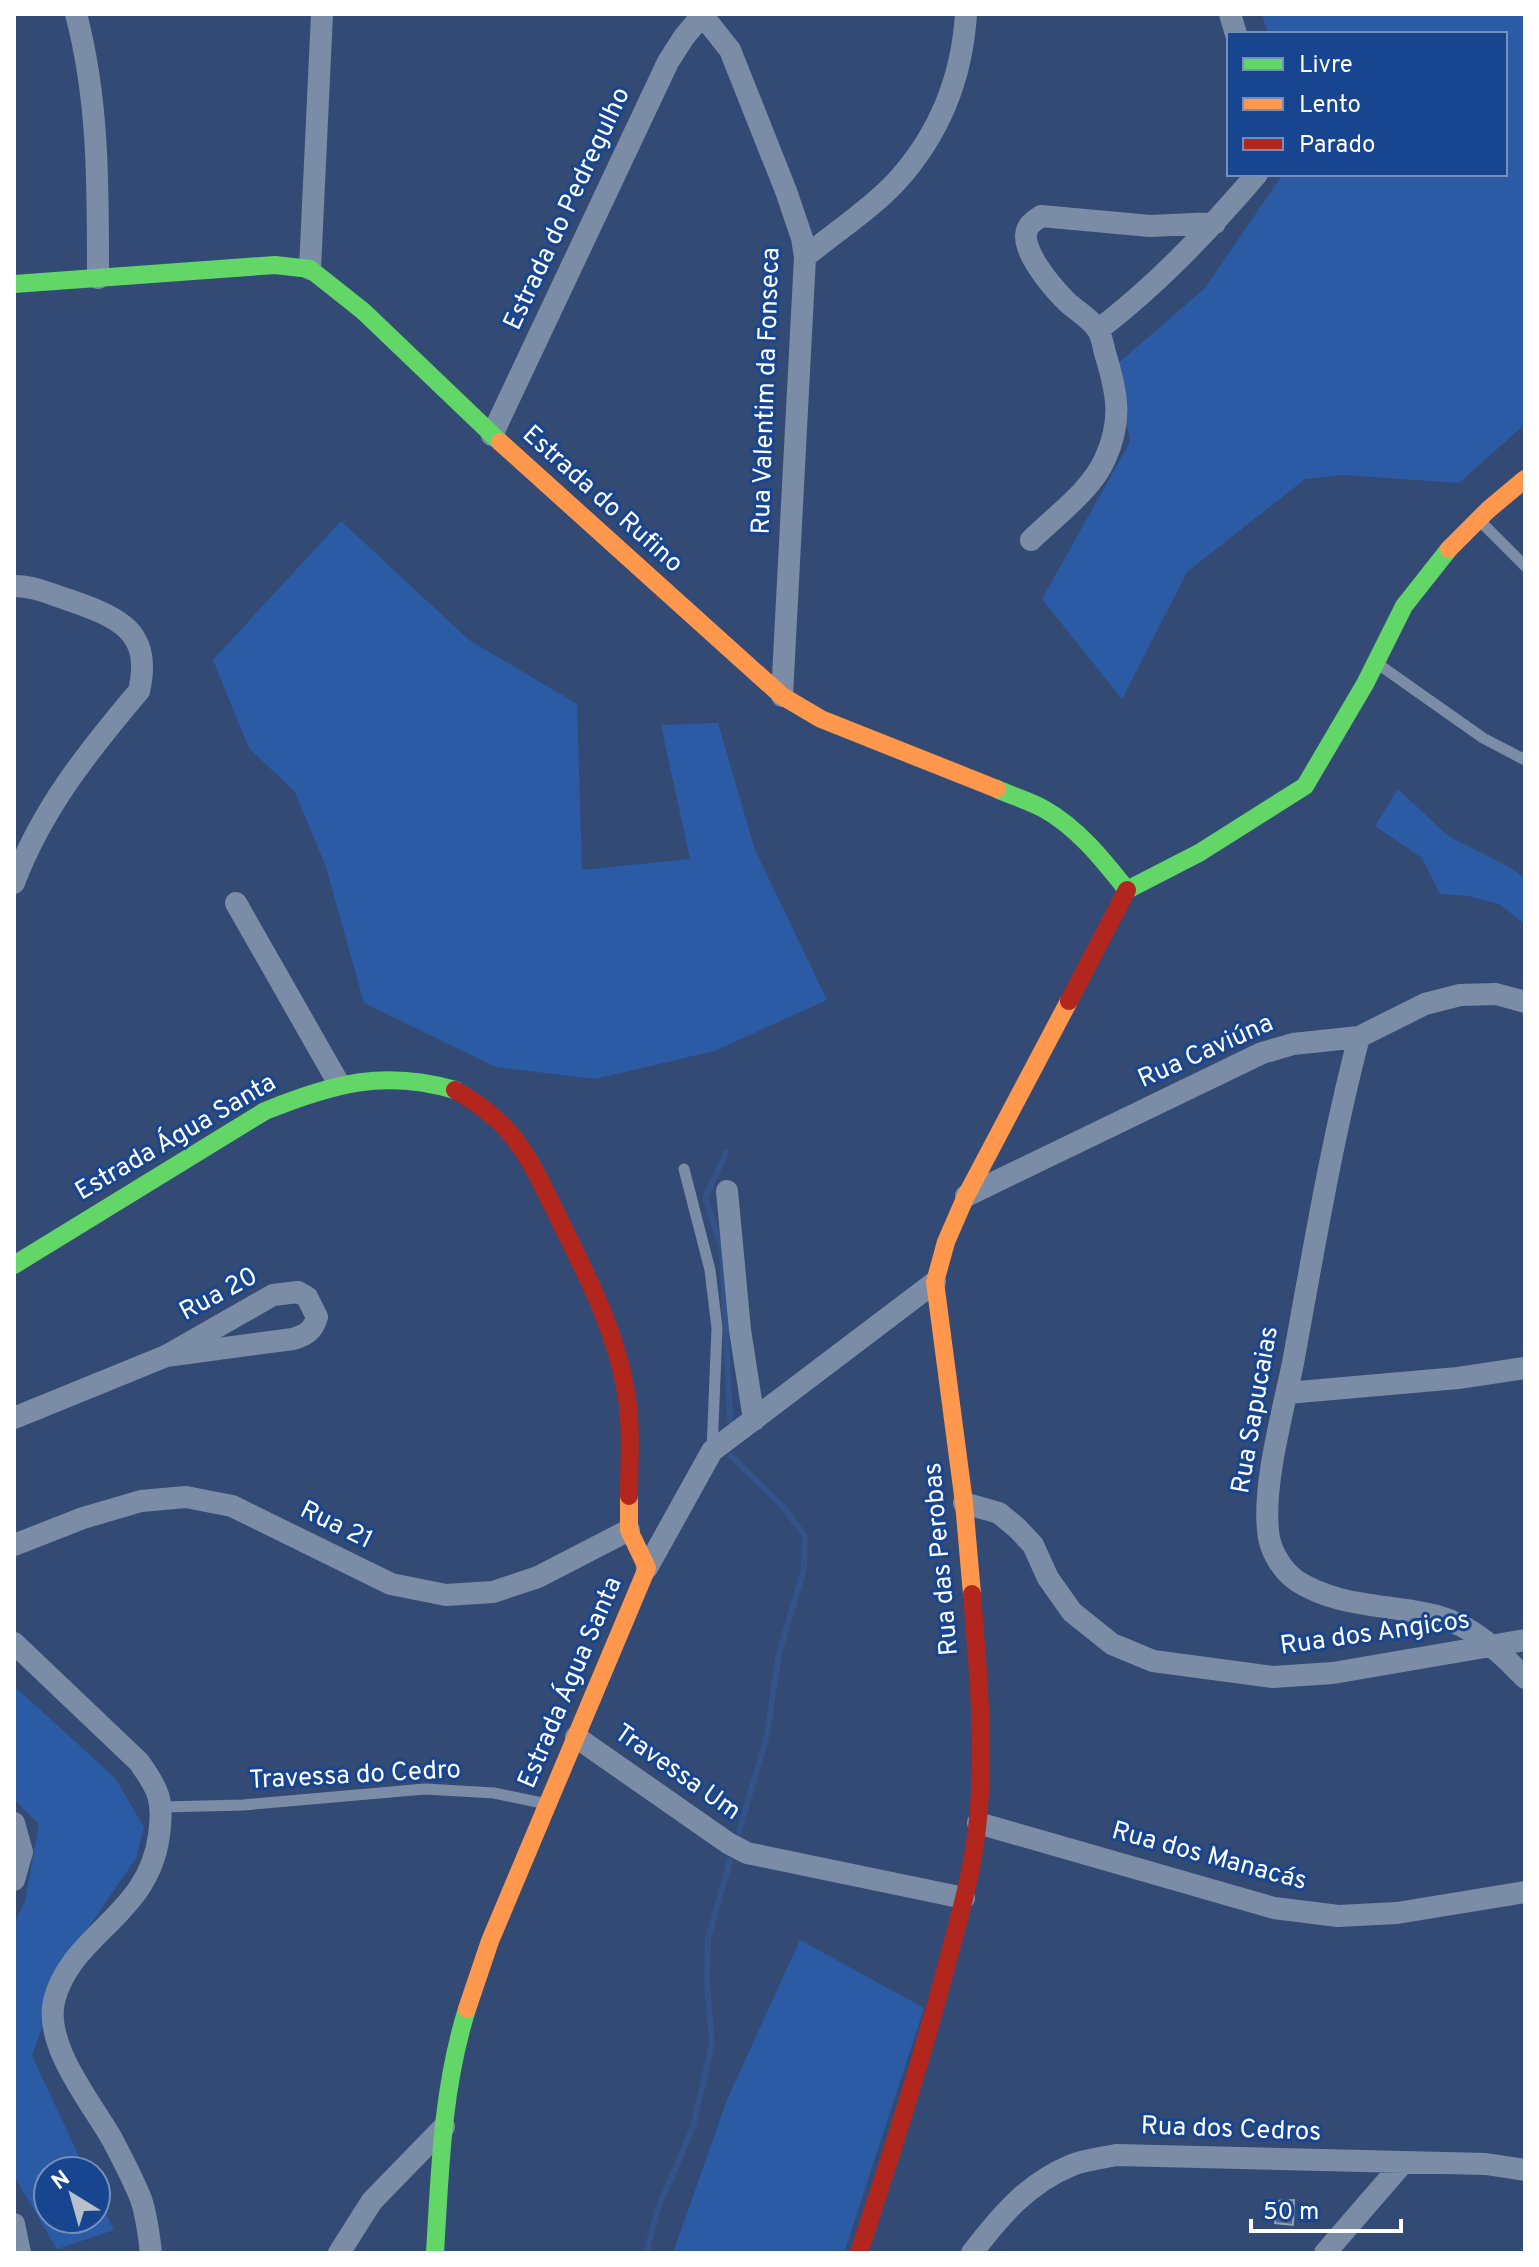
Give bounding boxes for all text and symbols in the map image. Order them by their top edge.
legend [1227,32,1507,176]
text: Livre [1299,51,1353,81]
street label: Estrada do Pedregulho [497,82,639,336]
text: Lento [1299,91,1361,121]
text: Parado [1299,131,1375,161]
street label: Rua Valentim da Fonseca [745,247,789,535]
street label: Estrada do Rufino [515,419,689,581]
street label: Rua Caviúna [1133,1007,1279,1097]
street label: Estrada Água Santa [69,1065,282,1209]
street label: Rua 20 [174,1261,264,1329]
street label: Rua Sapucaias [1225,1324,1287,1496]
street label: Rua das Perobas [917,1461,967,1657]
street label: Rua 21 [294,1494,378,1558]
street label: Estrada Água Santa [510,1571,630,1794]
street label: Rua dos Angicos [1278,1604,1472,1664]
street label: Travessa Um [607,1717,747,1829]
street label: Travessa do Cedro [248,1754,462,1798]
street label: Rua dos Manacás [1108,1815,1310,1899]
street label: Rua dos Cedros [1140,2110,1322,2150]
north arrow [32,2155,112,2235]
text: N [47,2165,76,2197]
scale bar [1251,2183,1401,2233]
text: 50 m [1263,2198,1319,2228]

